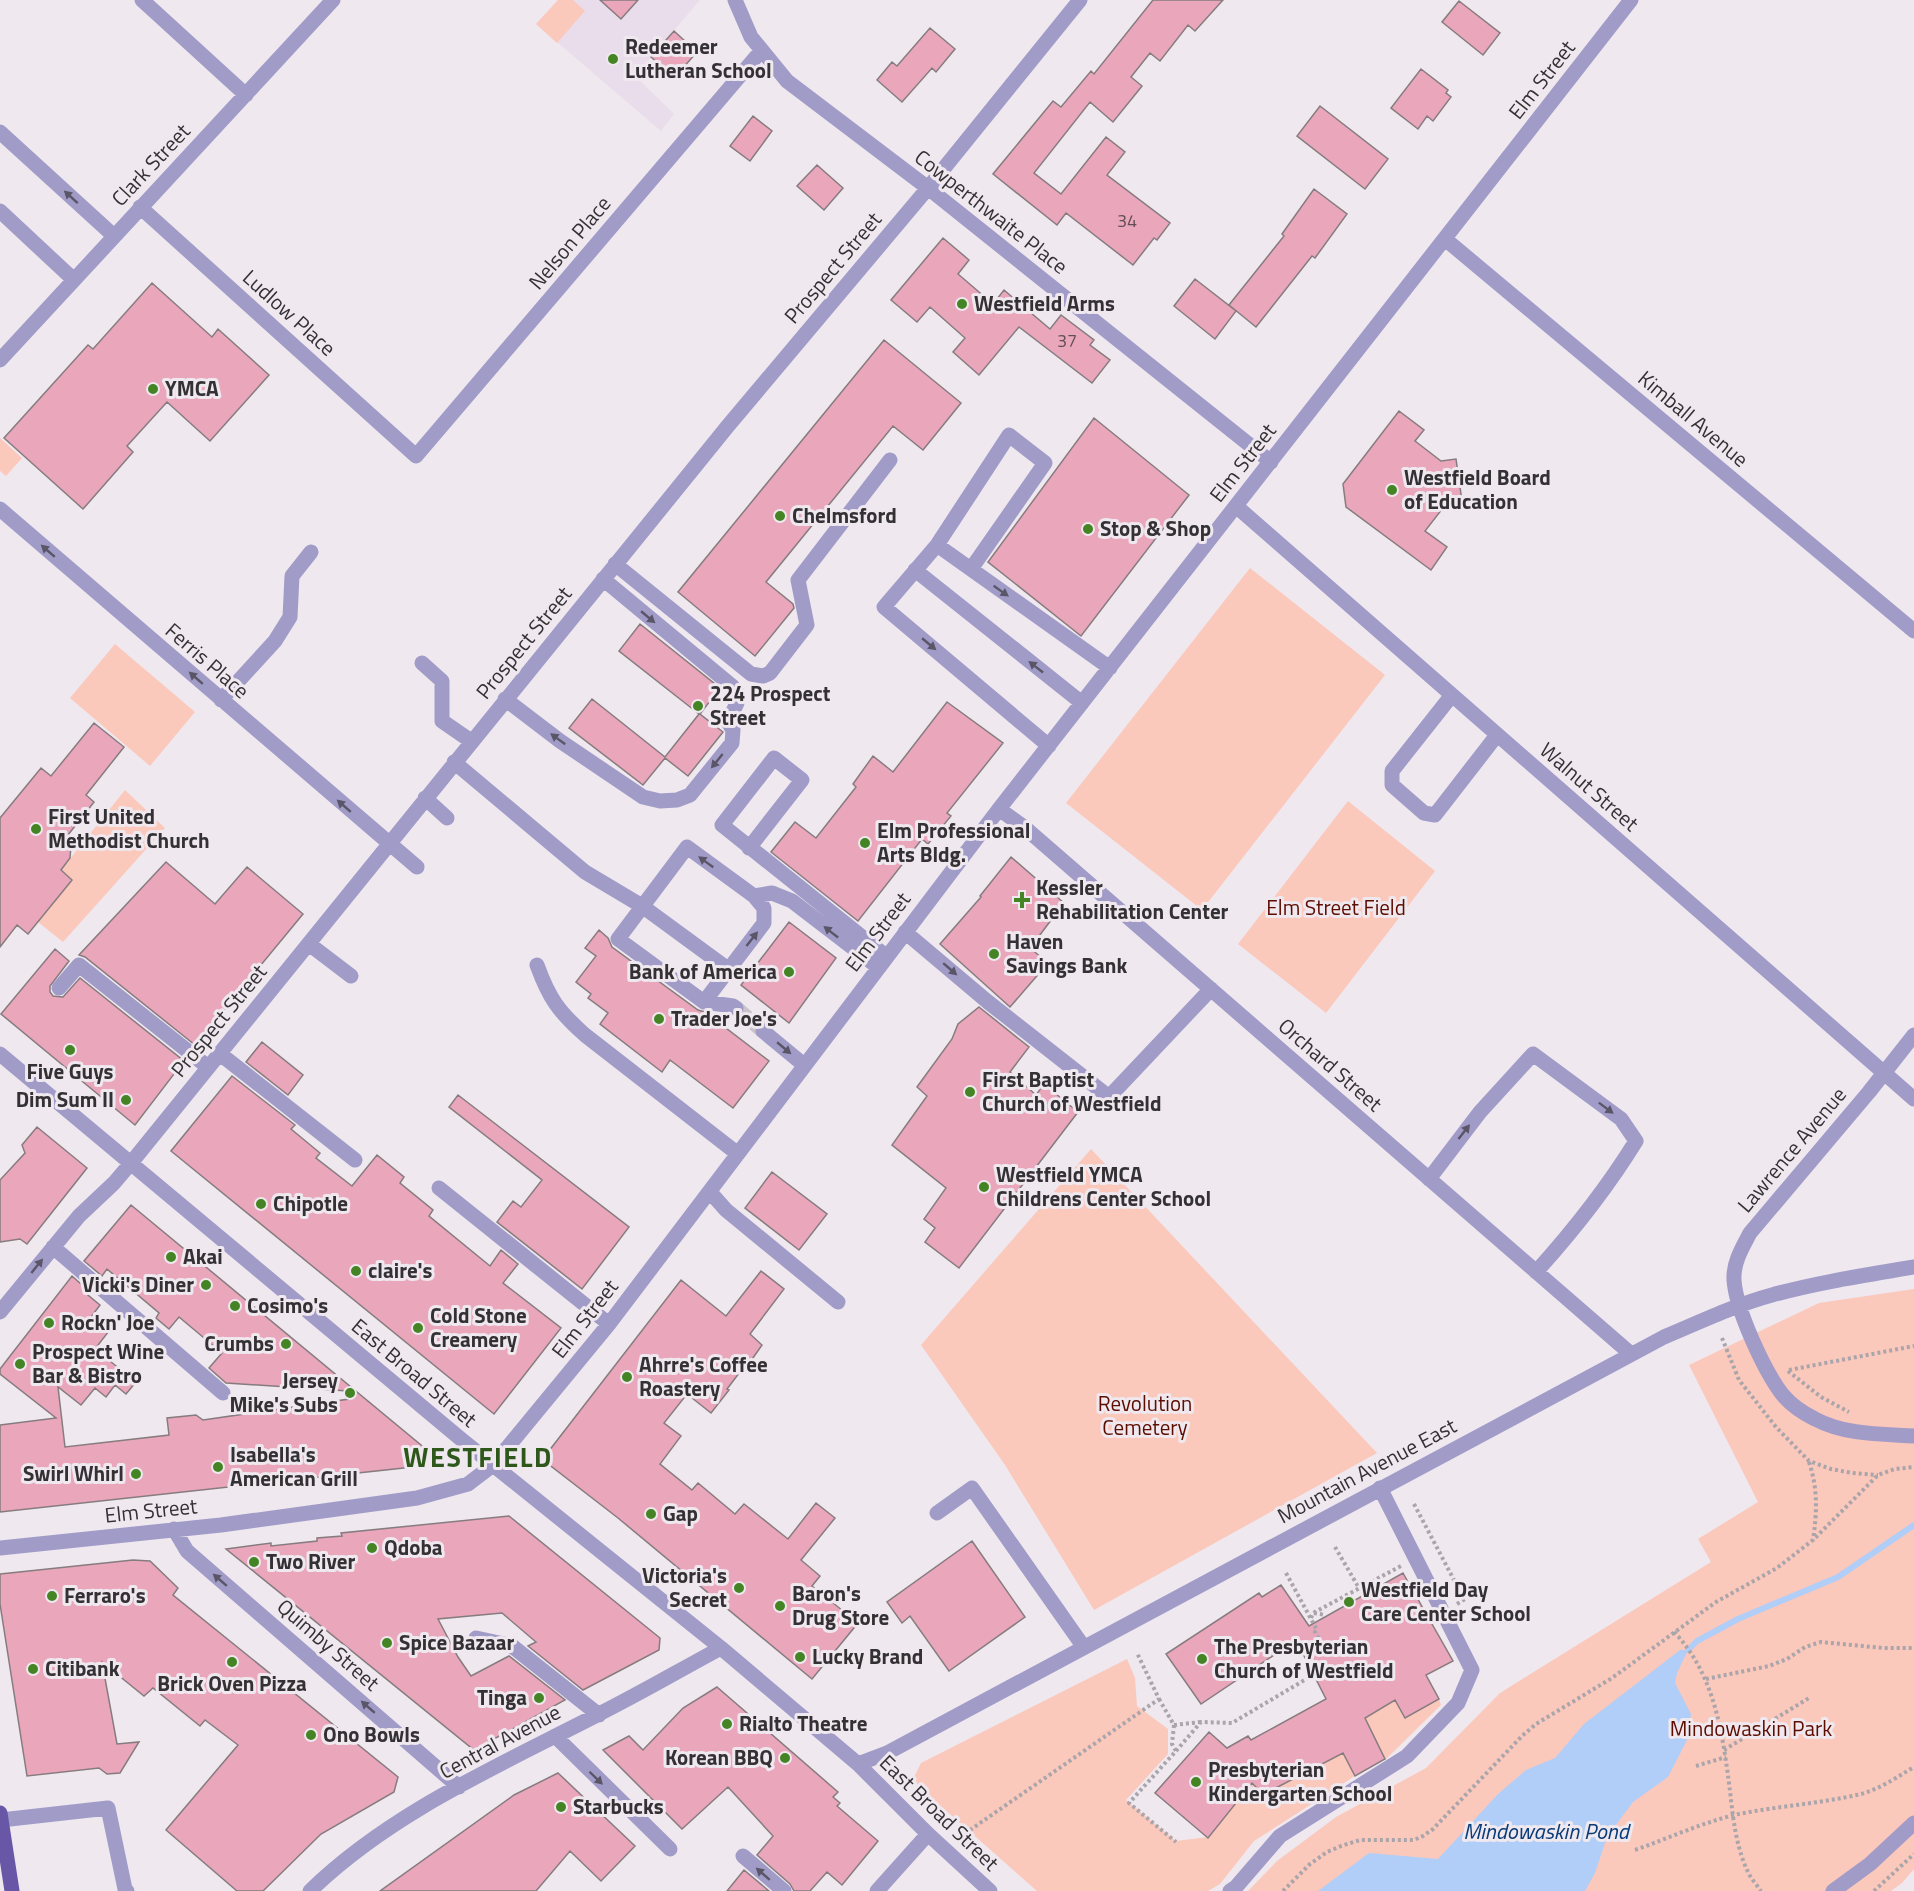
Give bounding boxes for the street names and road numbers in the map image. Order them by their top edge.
street label: Elm Street [1500,32,1583,126]
street label: Clark Street [103,115,197,213]
street label: Cowperthwaite Place [908,141,1075,281]
street label: Nelson Place [520,188,618,296]
street label: Prospect Street [776,204,889,330]
street label: Ludlow Place [236,262,344,363]
street label: Kimball Avenue [1631,362,1756,474]
street label: Elm Street [1201,415,1284,509]
street label: Prospect Street [468,578,579,706]
street label: Ferris Place [159,615,257,706]
street label: Walnut Street [1533,734,1647,839]
street label: Elm Street [837,884,918,978]
street label: Prospect Street [163,956,274,1084]
street label: Orchard Street [1272,1010,1390,1119]
street label: Lawrence Avenue [1729,1080,1853,1219]
street label: Elm Street [543,1271,626,1365]
street label: East Broad Street [345,1310,485,1435]
street label: Mountain Avenue East [1271,1409,1462,1531]
street label: Elm Street [103,1489,199,1531]
street label: Quimby Street [270,1591,388,1698]
street label: Central Avenue [433,1696,566,1787]
street label: East Broad Street [873,1747,1007,1878]

